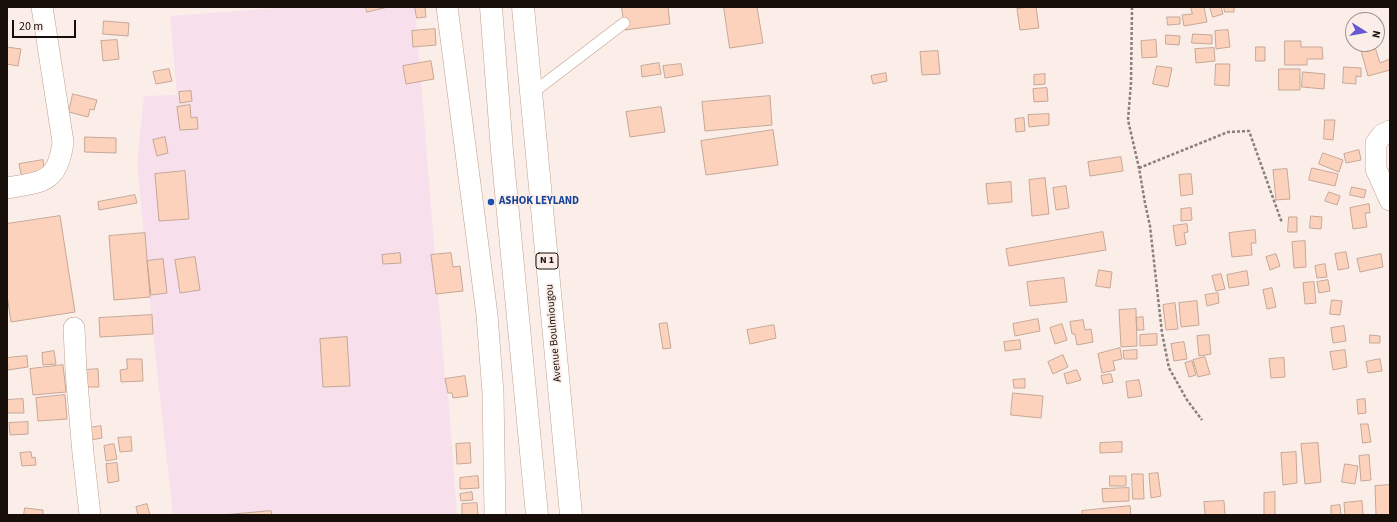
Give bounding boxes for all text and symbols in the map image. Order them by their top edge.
scale bar [14,12,78,38]
north arrow [1345,12,1385,52]
text: 20 m [19,18,43,35]
text: N [1368,29,1384,39]
place label: ASHOK LEYLAND [499,195,579,209]
marker: ASHOK LEYLAND [486,197,496,207]
road number: N 1 [536,253,558,269]
street label: Avenue Boulmiougou [543,283,565,383]

